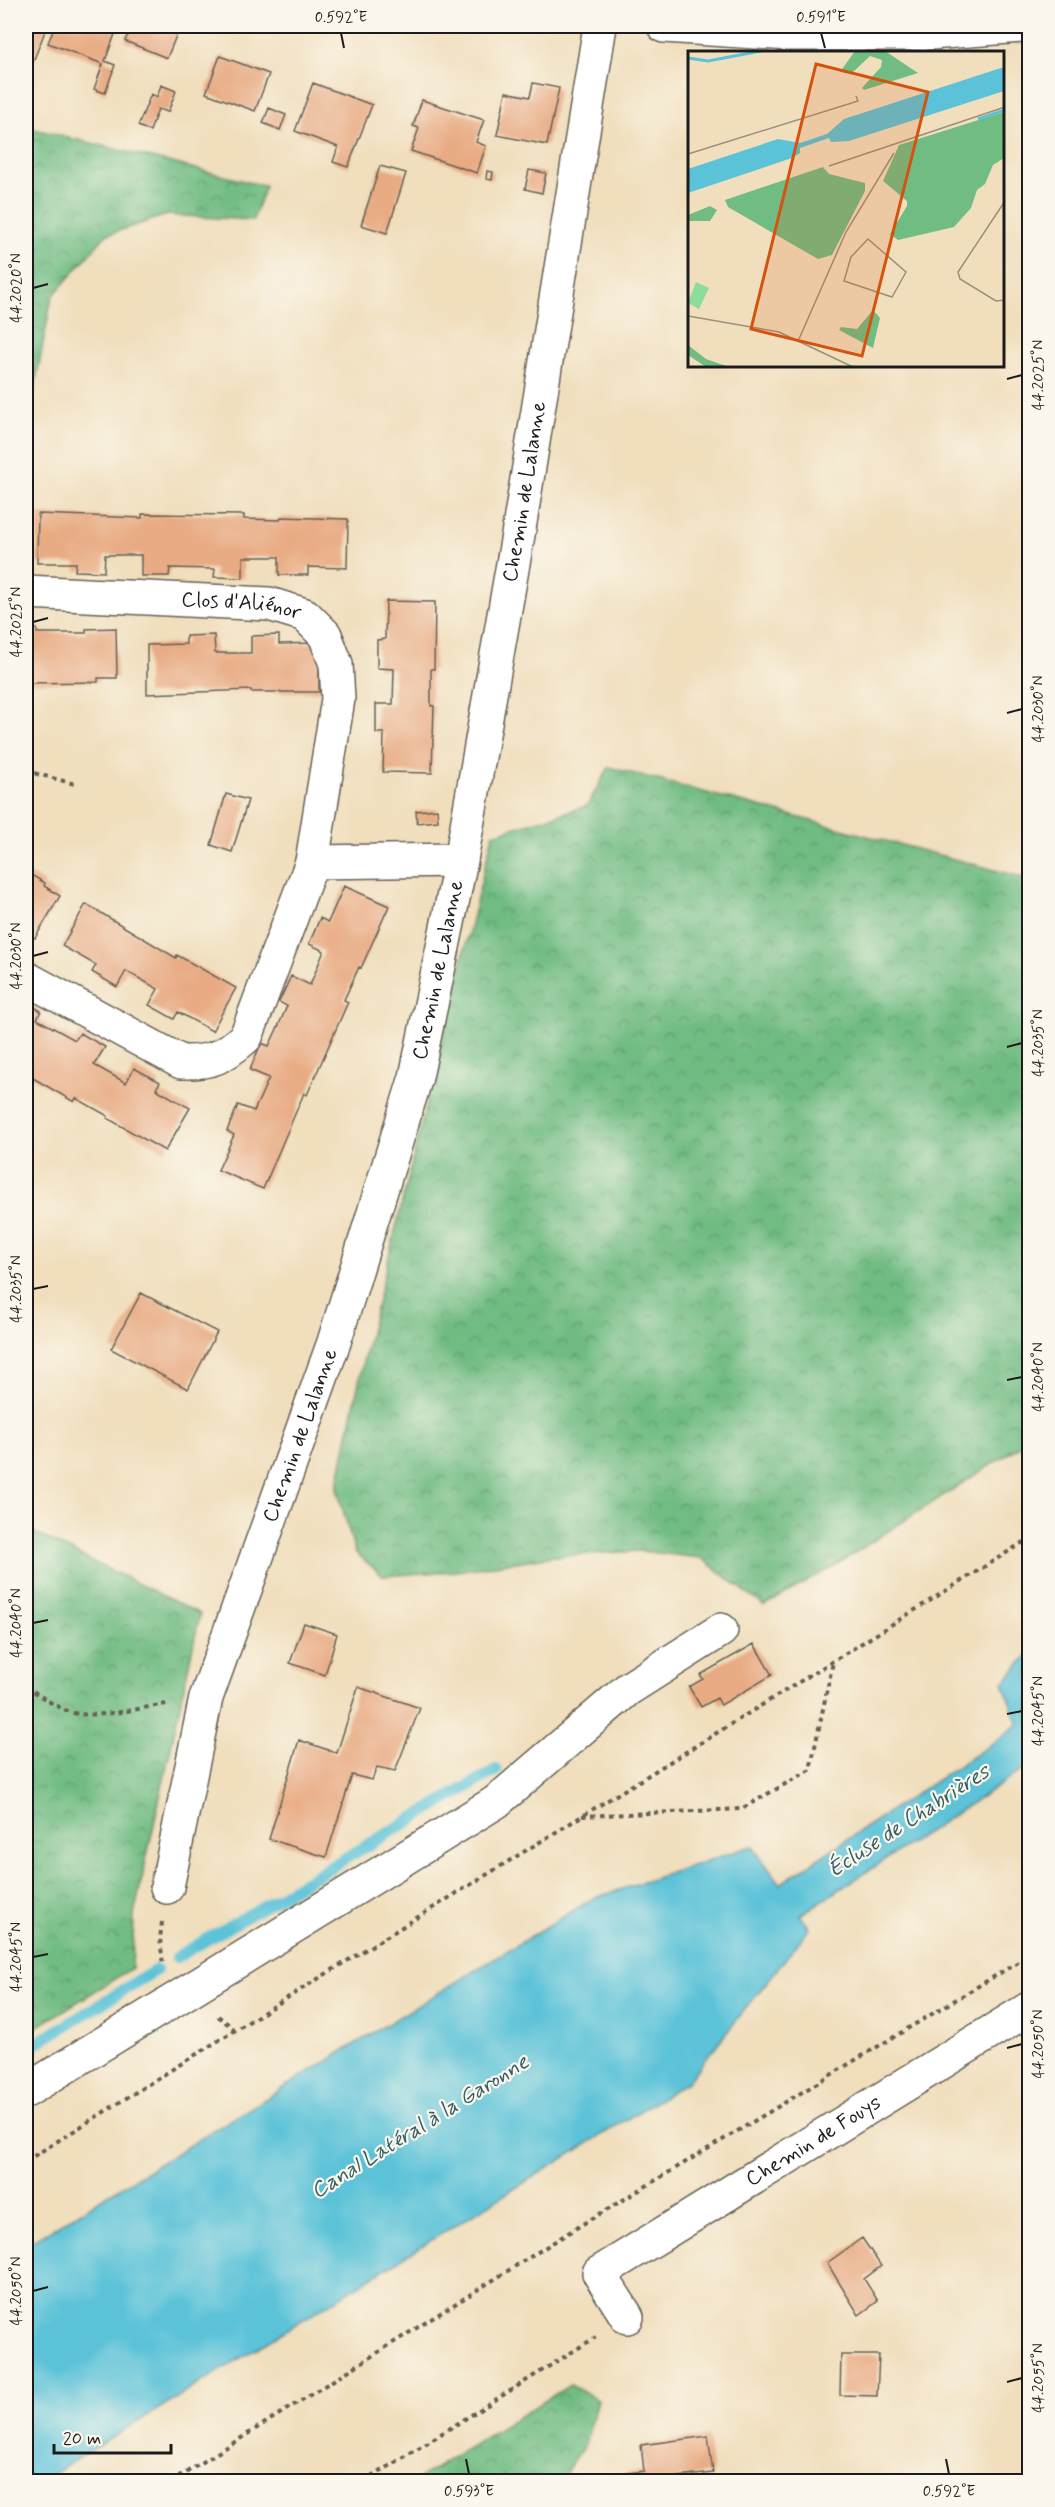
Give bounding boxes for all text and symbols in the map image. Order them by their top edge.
text: 0.592°E [315,8,368,28]
text: 0.591°E [796,8,846,28]
inset map [688,51,1004,368]
text: 44.2020°N [7,253,27,323]
text: 44.2025°N [1029,340,1049,410]
street label: Chemin de Lalanne [496,399,553,584]
street label: Clos d'Aliénor [181,586,305,627]
text: 44.2025°N [7,587,27,657]
text: 44.2030°N [1029,676,1049,742]
street label: Chemin de Lalanne [406,877,471,1062]
text: 44.2030°N [7,923,27,989]
text: 44.2035°N [1029,1009,1049,1077]
text: 44.2035°N [7,1255,27,1323]
text: 44.2040°N [1029,1342,1049,1412]
street label: Chemin de Lalanne [256,1344,345,1526]
text: 44.2040°N [7,1588,27,1658]
text: 44.2045°N [1029,1676,1049,1746]
water label: Écluse de Chabrières [822,1756,997,1884]
text: 44.2045°N [7,1922,27,1992]
text: 44.2050°N [1029,2009,1049,2079]
water label: Canal Latéral à la Garonne [306,2048,535,2206]
street label: Chemin de Fouys [741,2089,886,2193]
text: 44.2050°N [7,2256,27,2326]
text: 44.2055°N [1029,2343,1049,2413]
scale bar [54,2417,171,2455]
text: 20 m [63,2427,101,2451]
text: 0.593°E [444,2482,494,2502]
text: 0.592°E [923,2482,976,2502]

